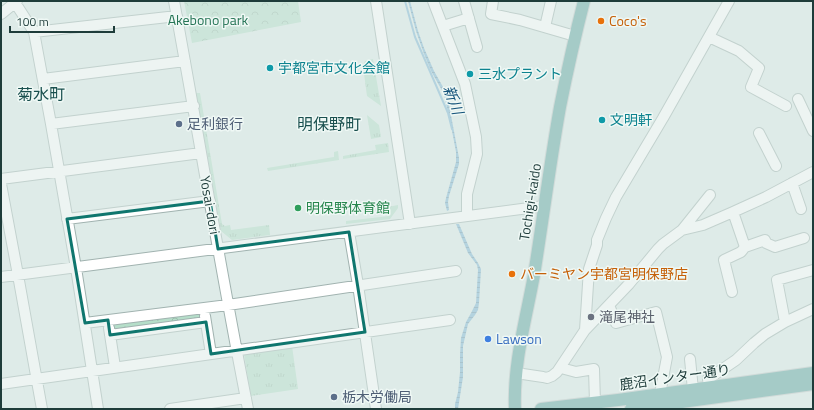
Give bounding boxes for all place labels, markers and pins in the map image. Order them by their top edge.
place label: Coco's [609,10,646,31]
marker: Coco's [596,16,606,26]
place label: 宇都宮市文化会館 [278,57,390,78]
marker: 宇都宮市文化会館 [265,63,275,73]
place label: 三水プラント [478,63,562,84]
marker: 三水プラント [465,69,475,79]
place label: 文明軒 [610,109,652,130]
place label: 足利銀行 [187,113,243,134]
marker: 文明軒 [597,115,607,125]
marker: 足利銀行 [174,119,184,129]
place label: 明保野体育館 [306,197,390,218]
marker: 明保野体育館 [293,203,303,213]
place label: バーミヤン宇都宮明保野店 [520,263,688,284]
marker: バーミヤン宇都宮明保野店 [507,269,517,279]
place label: 滝尾神社 [599,306,655,327]
marker: 滝尾神社 [586,312,596,322]
place label: Lawson [496,328,542,349]
marker: Lawson [483,334,493,344]
place label: 栃木労働局 [342,386,412,407]
marker: 栃木労働局 [329,392,339,402]

